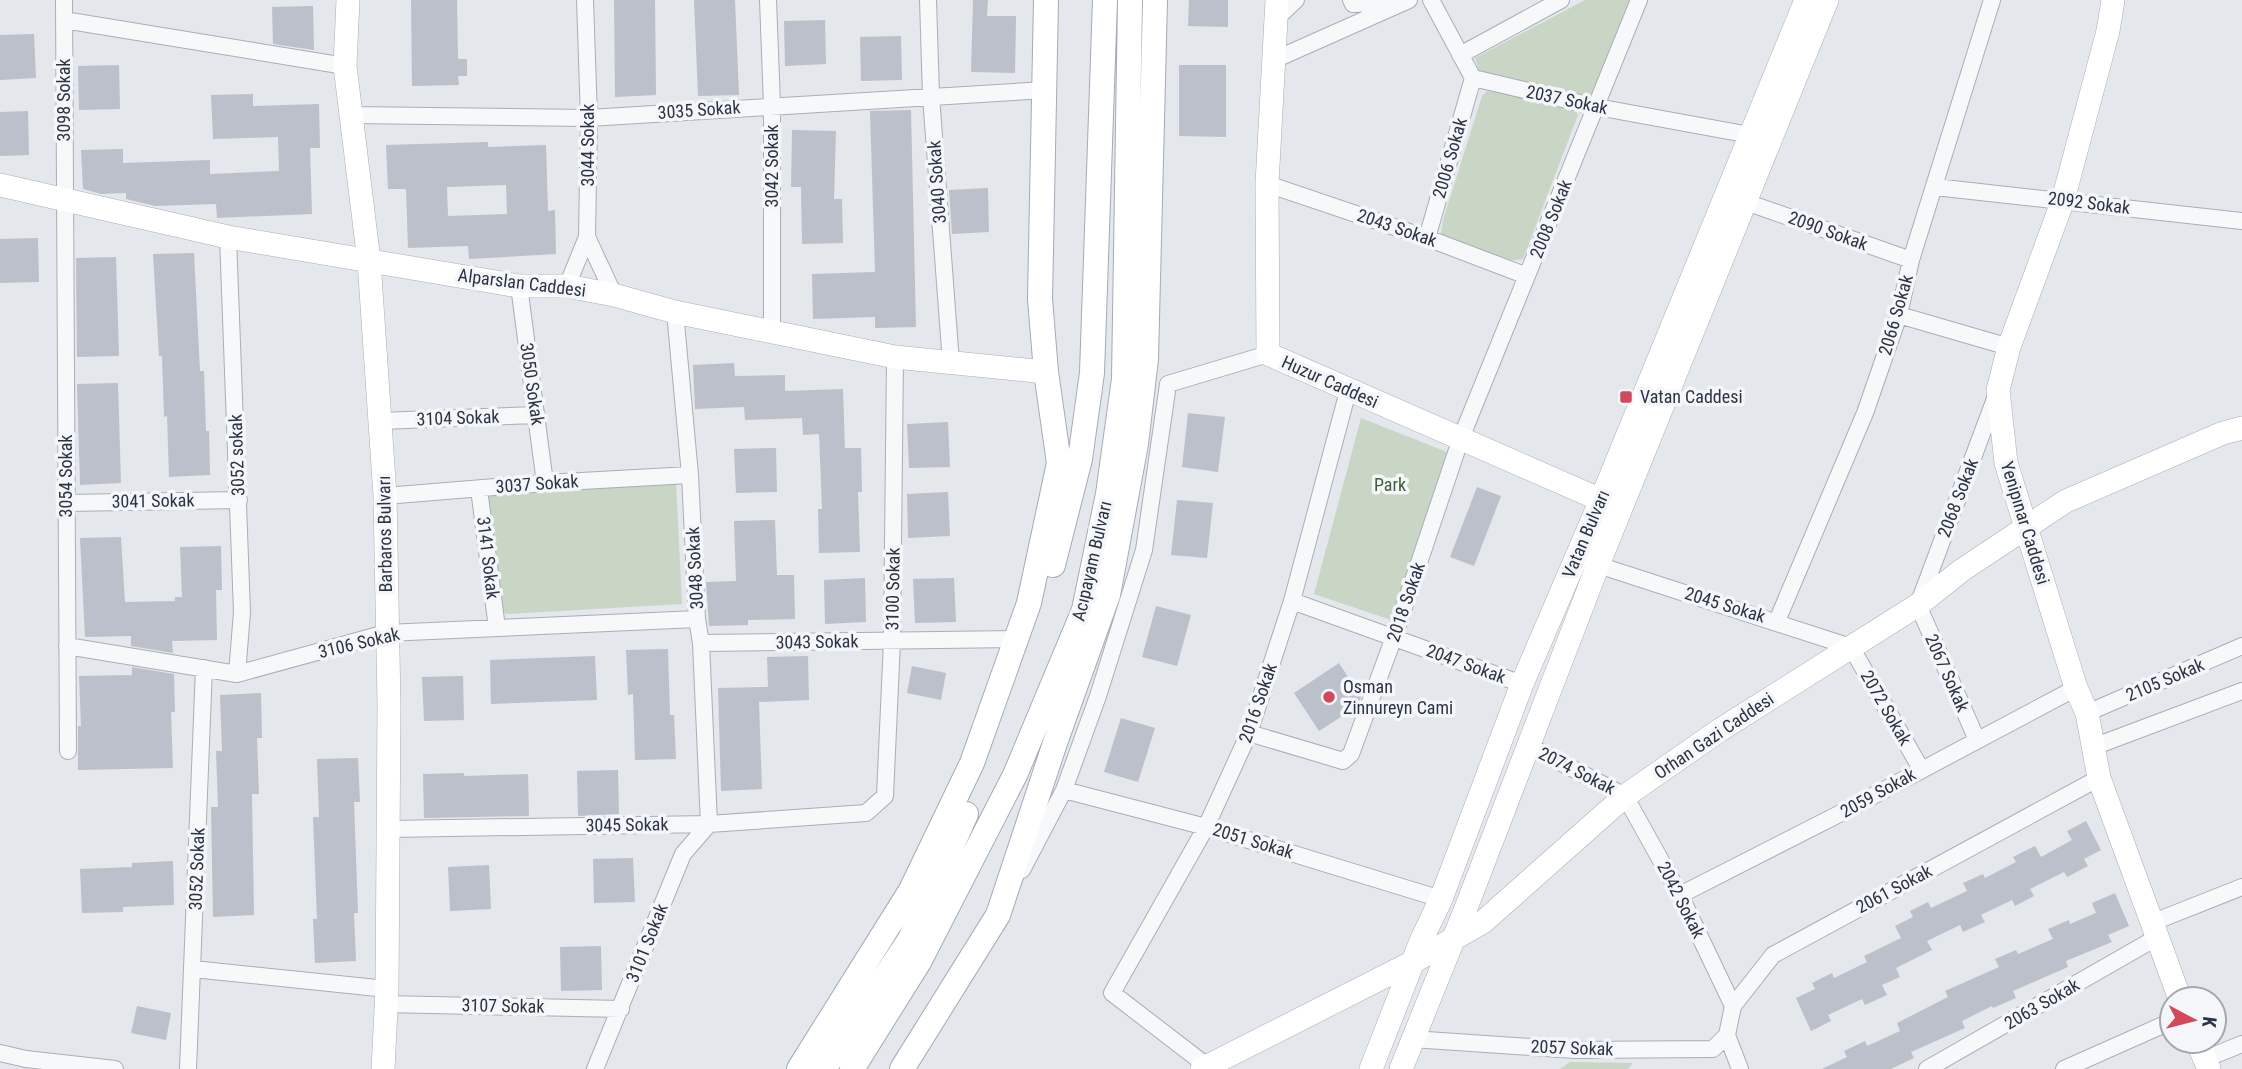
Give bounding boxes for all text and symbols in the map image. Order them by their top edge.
street label: 3098 Sokak [53,59,74,141]
street label: 2037 Sokak [1524,81,1610,118]
street label: 3035 Sokak [657,96,741,123]
street label: 3044 Sokak [577,104,598,186]
street label: 2006 Sokak [1428,115,1471,201]
street label: 3042 Sokak [761,125,782,207]
street label: 3040 Sokak [923,140,950,224]
street label: 2008 Sokak [1525,176,1576,261]
street label: 2092 Sokak [2047,187,2131,218]
street label: 2043 Sokak [1355,204,1440,251]
street label: 2090 Sokak [1786,206,1871,255]
street label: Alparslan Caddesi [457,264,587,301]
street label: 2066 Sokak [1874,272,1917,358]
street label: 3050 Sokak [516,341,549,426]
street label: Huzur Caddesi [1279,351,1382,412]
place label: Vatan Caddesi [1640,386,1743,407]
marker: Vatan Caddesi [1618,389,1634,405]
street label: 3104 Sokak [416,406,500,429]
street label: 3052 sokak [225,414,248,496]
street label: 3054 Sokak [55,435,76,517]
street label: 2068 Sokak [1933,455,1982,540]
street label: Yenipınar Caddesi [1997,459,2054,587]
street label: 3037 Sokak [495,470,579,497]
park label: Park [1374,474,1406,495]
street label: Barbaros Bulvarı [373,475,396,593]
street label: Vatan Bulvarı [1558,487,1614,581]
street label: 3041 Sokak [111,489,195,512]
street label: Acıpayam Bulvarı [1067,499,1116,623]
street label: 3141 Sokak [473,516,504,600]
street label: 3048 Sokak [682,526,707,610]
street label: 3100 Sokak [881,547,904,631]
street label: 2018 Sokak [1382,559,1429,644]
street label: 2045 Sokak [1682,582,1768,627]
street label: 3106 Sokak [316,623,402,662]
street label: 3043 Sokak [775,630,859,653]
street label: 2067 Sokak [1921,631,1974,715]
street label: 2047 Sokak [1424,639,1509,688]
street label: 2105 Sokak [2123,654,2207,705]
street label: 2016 Sokak [1234,660,1281,745]
street label: 2072 Sokak [1857,667,1916,749]
place label: Osman Zinnureyn Cami [1343,676,1453,718]
street label: Orhan Gazi Caddesi [1650,688,1777,783]
marker: Osman Zinnureyn Cami [1321,689,1337,705]
street label: 2074 Sokak [1536,742,1619,799]
street label: 2059 Sokak [1836,763,1919,822]
street label: 3045 Sokak [585,813,669,836]
street label: 2051 Sokak [1210,818,1296,863]
street label: 3052 Sokak [185,827,208,911]
street label: 2042 Sokak [1653,858,1710,941]
street label: 2061 Sokak [1852,860,1935,917]
street label: 3101 Sokak [621,900,672,985]
street label: 2063 Sokak [2001,974,2083,1033]
north arrow [2158,985,2228,1055]
street label: 3107 Sokak [461,994,545,1017]
text: K [2197,1015,2221,1029]
street label: 2057 Sokak [1530,1036,1614,1059]

